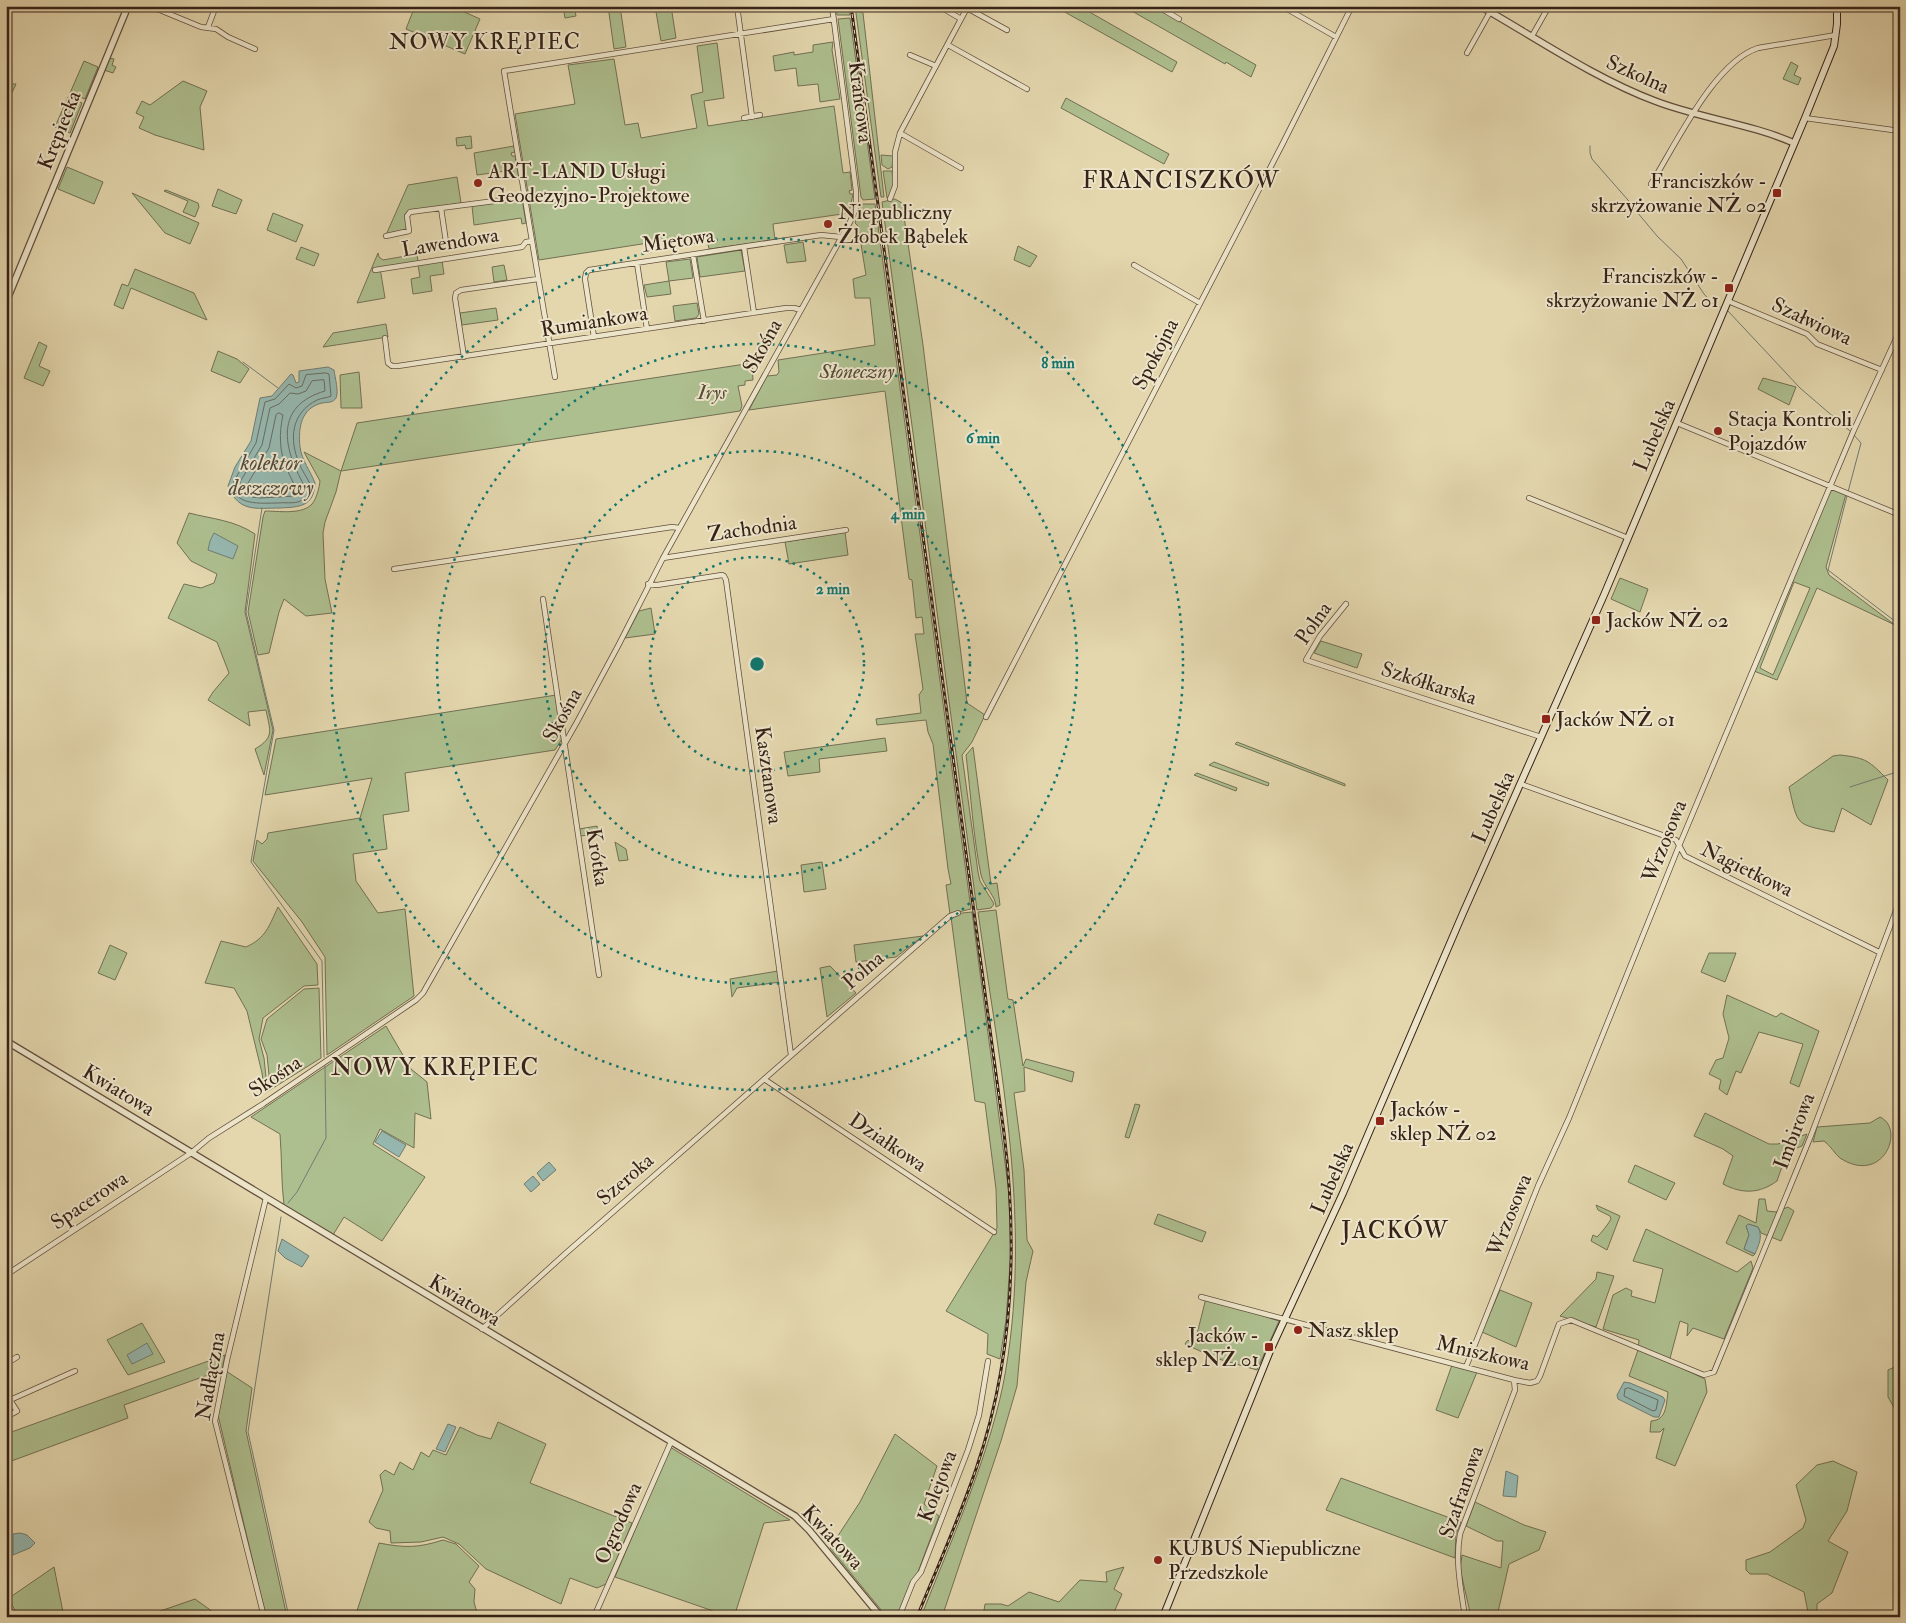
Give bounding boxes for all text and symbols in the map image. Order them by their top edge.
district label: NOWY KRĘPIEC [389,28,581,56]
street label: Szkolna [1602,49,1674,100]
street label: Krańcowa [842,60,879,145]
street label: Krępiecka [31,86,88,174]
place label: ART-LAND Usługi Geodezyjno-Projektowe [487,158,690,209]
district label: FRANCISZKÓW [1082,164,1280,196]
place label: Franciszków - skrzyżowanie NŻ 02 [1591,168,1767,219]
marker: ART-LAND Usługi Geodezyjno-Projektowe [472,177,484,189]
marker: Franciszków - skrzyżowanie NŻ 02 [1771,187,1783,199]
place label: Niepubliczny Żłobek Bąbelek [838,199,968,250]
marker: Niepubliczny Żłobek Bąbelek [822,218,834,230]
street label: Lawendowa [400,221,501,263]
street label: Miętowa [640,222,716,259]
place label: Franciszków - skrzyżowanie NŻ 01 [1546,263,1719,314]
marker: Franciszków - skrzyżowanie NŻ 01 [1723,282,1735,294]
street label: Szałwiowa [1767,291,1857,352]
street label: Rumiankowa [539,300,650,343]
street label: Skośna [737,314,789,378]
street label: Spokojna [1126,314,1185,394]
text: 8 min [1041,354,1075,373]
park label: Słoneczny [819,358,895,385]
park label: Irys [697,379,728,406]
street label: Lubelska [1627,395,1682,476]
place label: Stacja Kontroli Pojazdów [1728,406,1853,457]
marker: Stacja Kontroli Pojazdów [1712,425,1724,437]
text: 6 min [966,429,1000,448]
water label: kolektor deszczowy [228,449,314,502]
text: 4 min [890,505,926,524]
street label: Zachodnia [706,509,799,548]
text: 2 min [816,580,850,599]
street label: Polna [1289,596,1338,650]
place label: Jacków NŻ 02 [1605,607,1729,634]
marker: Jacków NŻ 02 [1590,614,1602,626]
centre of rings [748,655,766,673]
street label: Szkółkarska [1378,655,1480,712]
street label: Skośna [537,683,589,747]
place label: Jacków NŻ 01 [1555,706,1675,733]
marker: Jacków NŻ 01 [1540,713,1552,725]
street label: Kasztanowa [748,724,789,826]
street label: Lubelska [1466,767,1521,847]
street label: Wrzosowa [1635,796,1693,887]
street label: Krótka [580,826,615,888]
street label: Nagietkowa [1696,835,1798,904]
street label: Polna [837,945,890,996]
street label: Skośna [244,1049,307,1104]
district label: NOWY KRĘPIEC [331,1052,539,1083]
street label: Kwiatowa [78,1058,160,1123]
street label: Imbirowa [1768,1089,1821,1173]
place label: Jacków - sklep NŻ 02 [1389,1096,1497,1147]
street label: Działkowa [844,1107,932,1178]
marker: Jacków - sklep NŻ 02 [1374,1115,1386,1127]
street label: Lubelska [1305,1138,1360,1218]
street label: Szeroka [591,1147,660,1212]
street label: Spacerowa [45,1165,133,1236]
street label: Wrzosowa [1480,1170,1538,1261]
district label: JACKÓW [1340,1214,1449,1246]
street label: Kwiatowa [424,1268,506,1333]
place label: Nasz sklep [1308,1317,1399,1344]
place label: Jacków - sklep NŻ 01 [1156,1322,1259,1373]
marker: Nasz sklep [1292,1324,1304,1336]
street label: Nadłączna [189,1329,232,1422]
street label: Mniszkowa [1433,1330,1533,1377]
marker: Jacków - sklep NŻ 01 [1263,1341,1275,1353]
street label: Szafranowa [1433,1442,1490,1542]
street label: Kolejowa [911,1446,964,1526]
street label: Ogrodowa [588,1478,649,1568]
street label: Kwiatowa [796,1499,870,1576]
place label: KUBUŚ Niepubliczne Przedszkole [1168,1535,1361,1586]
marker: KUBUŚ Niepubliczne Przedszkole [1152,1554,1164,1566]

